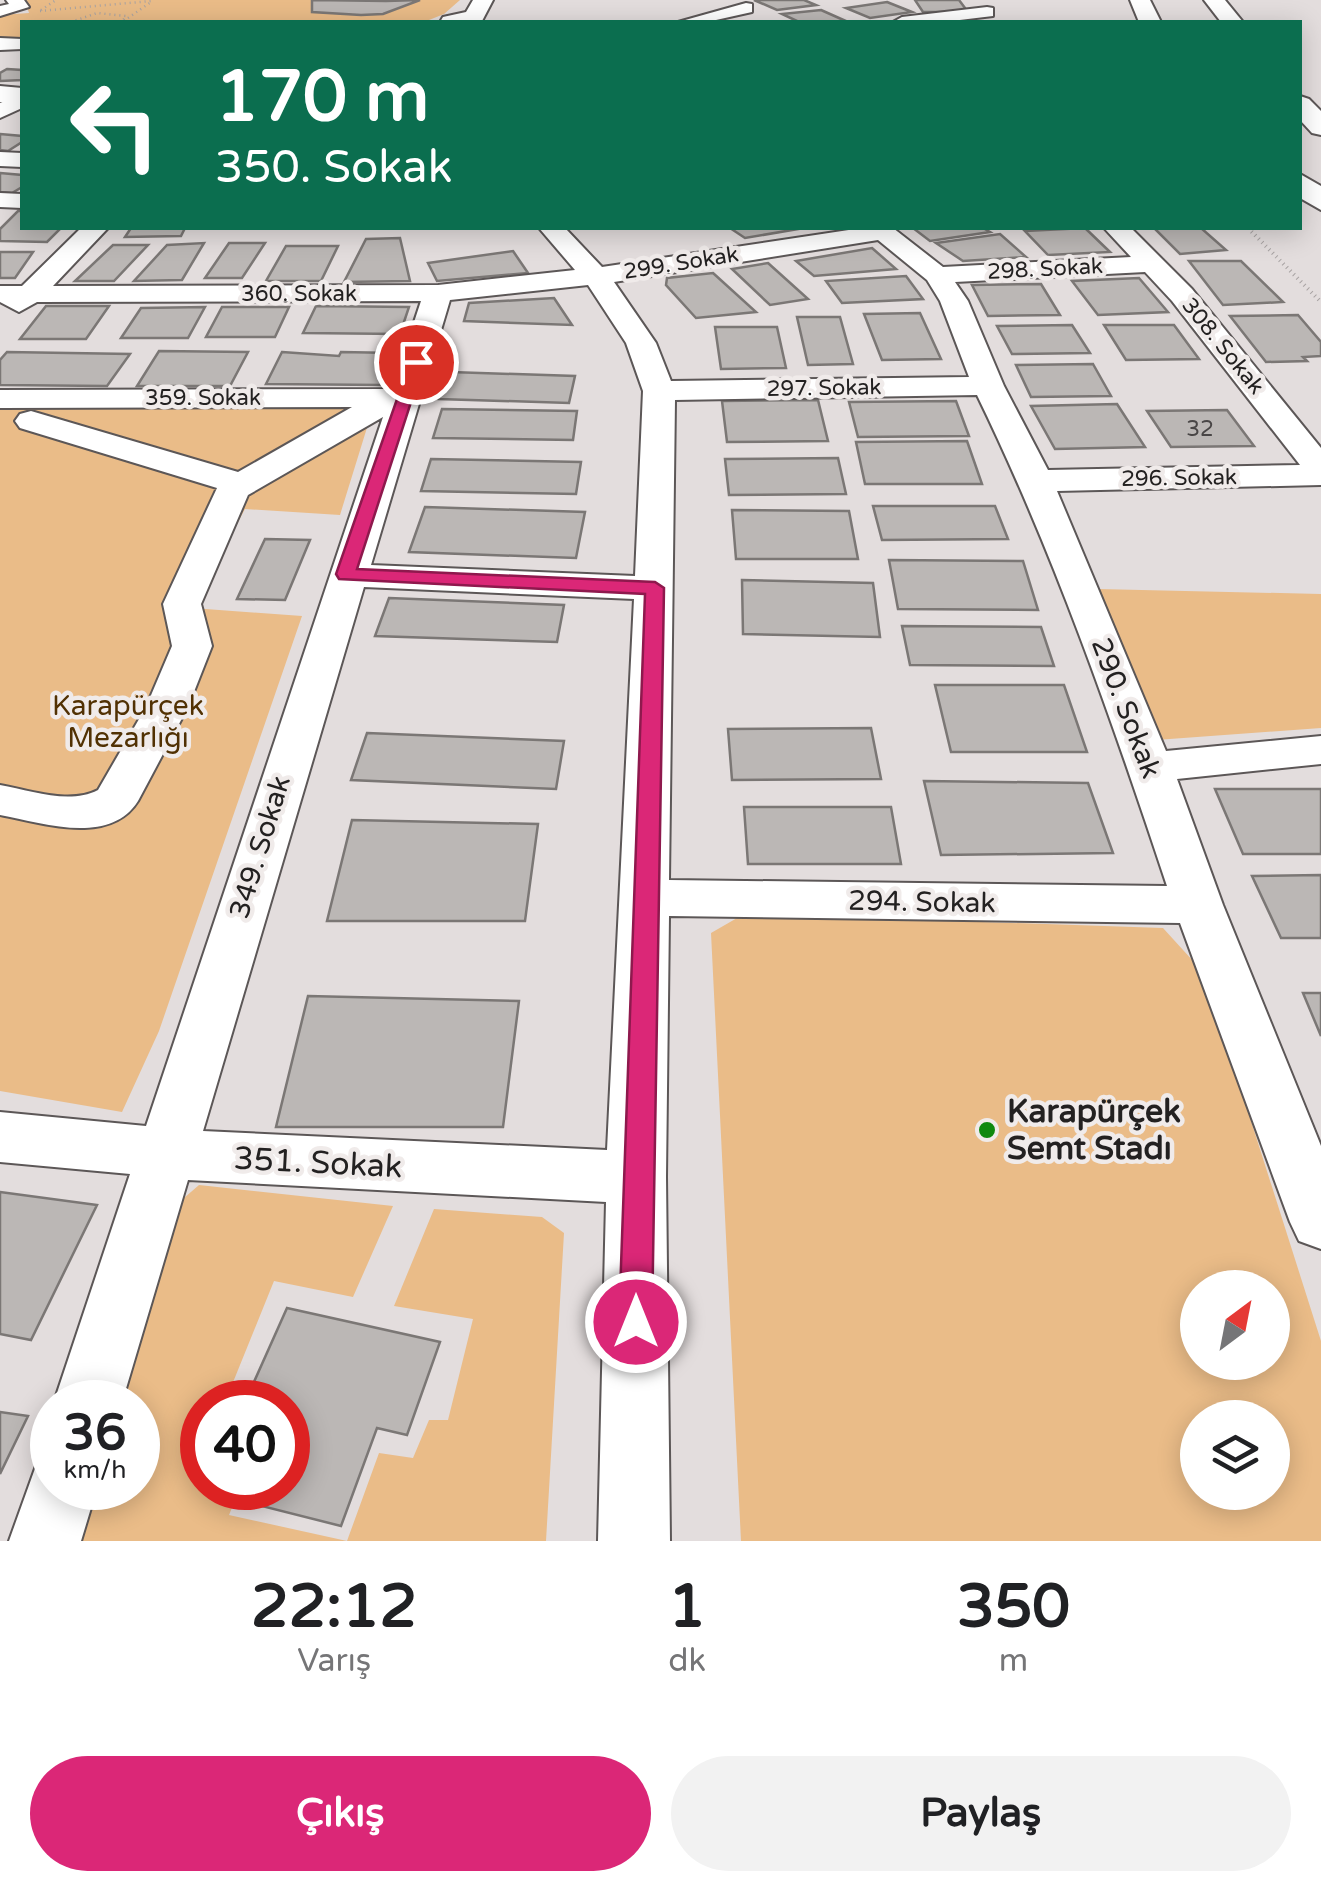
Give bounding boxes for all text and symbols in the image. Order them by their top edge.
text: 170 m [215,56,429,140]
icon: left [50,60,180,190]
text: 350. Sokak [215,141,452,195]
street label: 299. Sokak [622,241,740,285]
street label: 298. Sokak [986,253,1104,285]
street label: 360. Sokak [241,281,357,307]
street label: 308. Sokak [1176,293,1270,399]
pin [374,320,459,405]
icon: arrive [389,335,444,390]
street label: 297. Sokak [766,374,882,402]
street label: 359. Sokak [145,385,261,411]
house number: 32 [1186,416,1214,442]
street label: 296. Sokak [1121,464,1237,492]
street label: 290. Sokak [1084,633,1168,783]
park label: Karapürçek Mezarlığı [52,689,204,755]
street label: 349. Sokak [222,771,298,923]
street label: 294. Sokak [848,884,996,920]
place label: Karapürçek Semt Stadı [1007,1093,1181,1168]
marker: Karapürçek Semt Stadı [976,1119,998,1141]
street label: 351. Sokak [233,1140,403,1186]
position arrow [584,1270,688,1374]
north arrow [1180,1270,1290,1380]
map controls [1180,1270,1290,1510]
speed limit sign: 40 [180,1380,310,1510]
button: layers [1180,1400,1290,1510]
text: 36 [64,1403,126,1463]
text: km/h [64,1455,126,1485]
text: 22:12 [251,1571,417,1643]
text: 1 [668,1571,706,1643]
text: 350 [957,1571,1070,1643]
text: Varış [297,1642,371,1680]
text: dk [668,1642,706,1680]
text: m [999,1642,1028,1680]
button: Çıkış [30,1756,651,1871]
button: Paylaş [671,1756,1291,1871]

